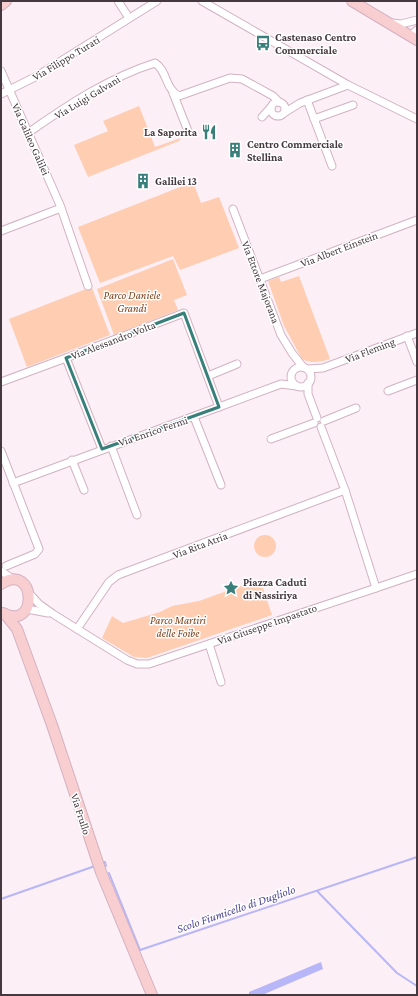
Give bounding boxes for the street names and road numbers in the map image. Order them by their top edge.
street label: Via Filippo Turati [30,33,102,84]
street label: Via Luigi Galvani [52,73,123,122]
street label: Via Galileo Galilei [10,101,52,177]
street label: Via Albert Einstein [299,229,379,269]
street label: Via Ettore Majorana [239,239,282,325]
street label: Via Alessandro Volta [69,318,157,362]
street label: Via Fleming [343,335,398,366]
street label: Via Enrico Fermi [117,413,189,448]
street label: Via Rita Atria [171,529,229,561]
street label: Via Giuseppe Impastato [216,601,319,648]
street label: Via Frullo [69,792,93,837]

